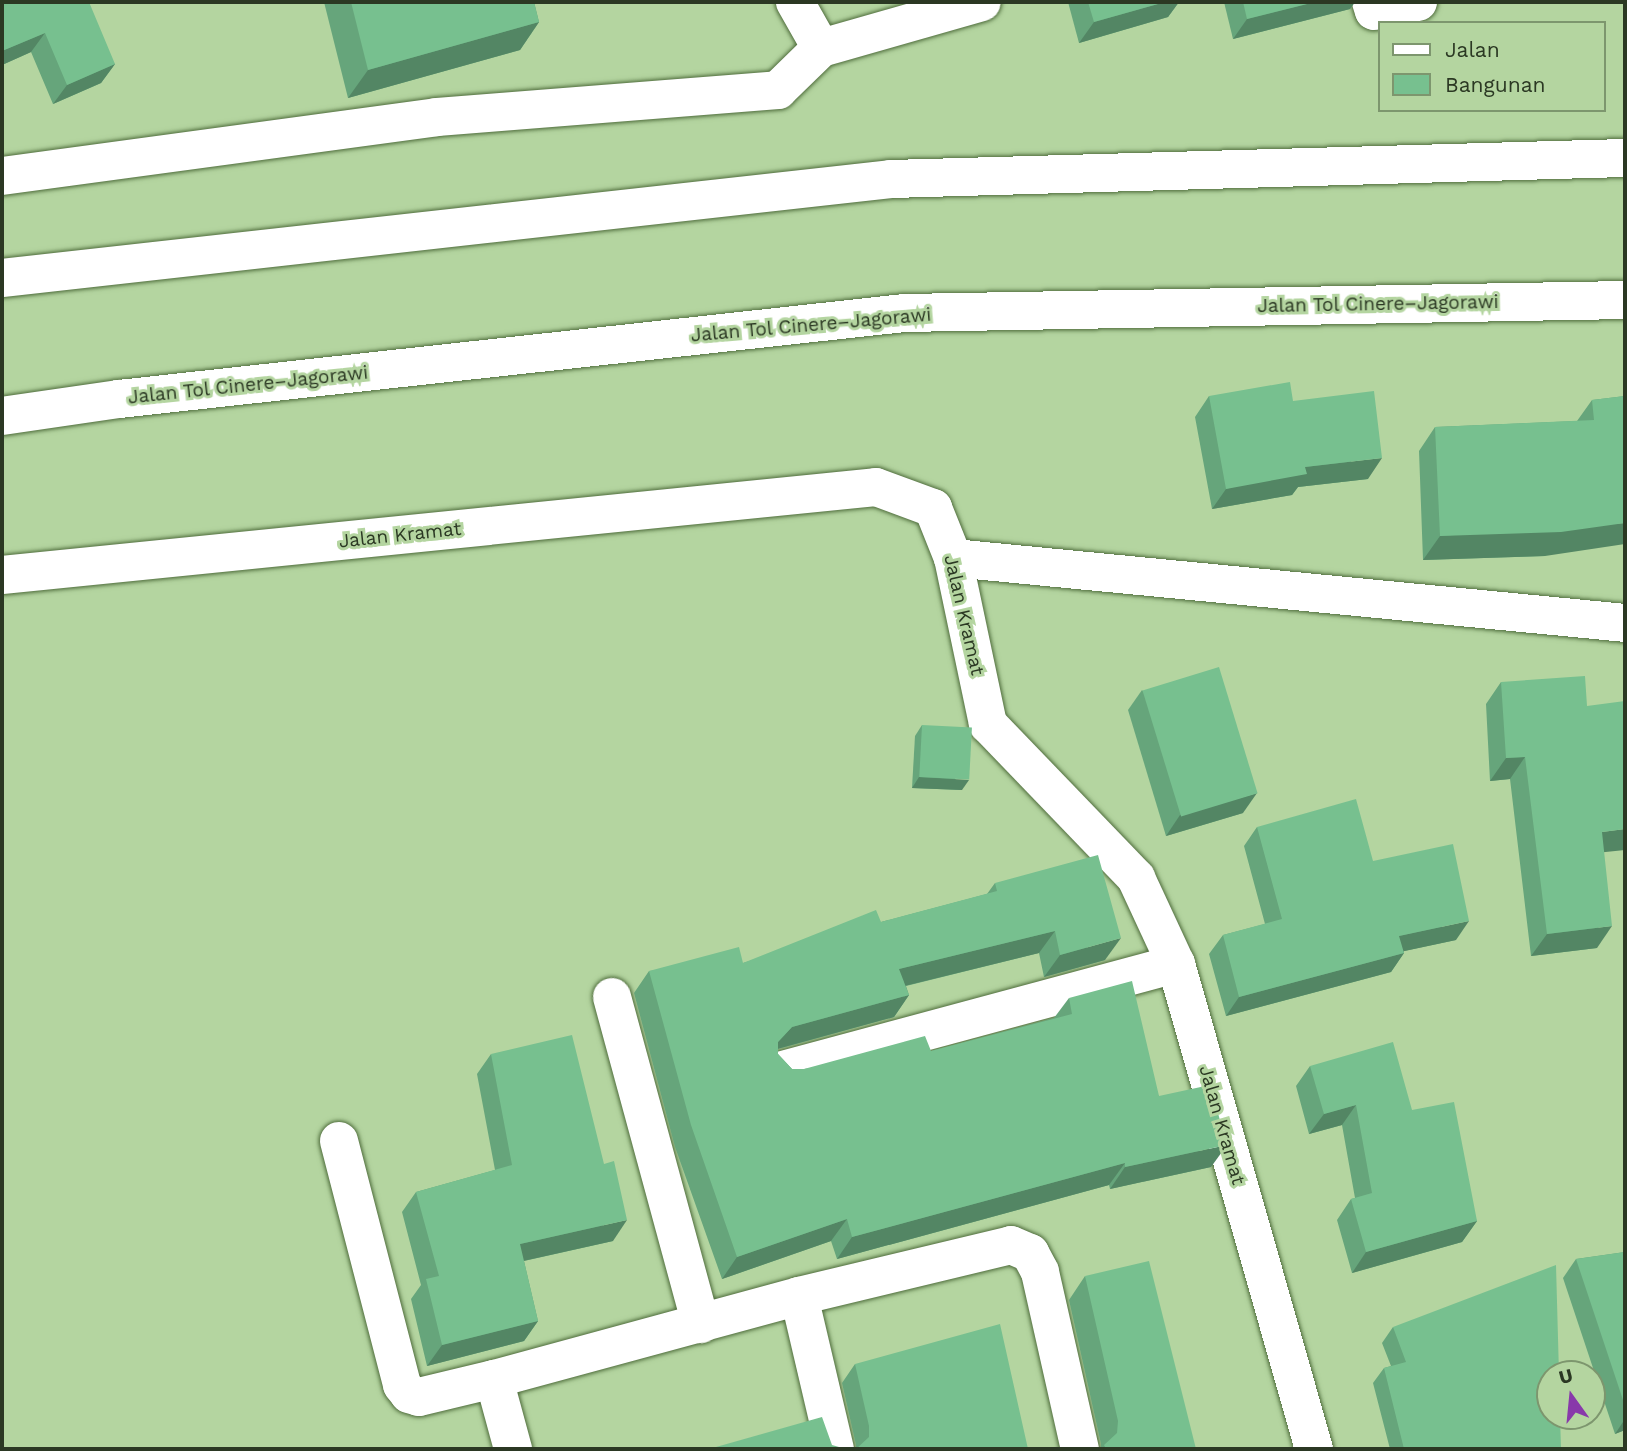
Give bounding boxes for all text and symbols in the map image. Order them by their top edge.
legend [1378,21,1606,112]
text: Jalan [1445,37,1500,62]
text: Bangunan [1445,72,1546,97]
street label: Jalan Tol Cinere–Jagorawi [1257,290,1499,318]
street label: Jalan Tol Cinere–Jagorawi [689,303,933,347]
street label: Jalan Tol Cinere–Jagorawi [126,361,370,409]
street label: Jalan Kramat [338,517,462,553]
street label: Jalan Kramat [939,552,989,678]
street label: Jalan Kramat [1194,1063,1250,1187]
north arrow [1536,1360,1606,1430]
text: U [1556,1363,1575,1389]

